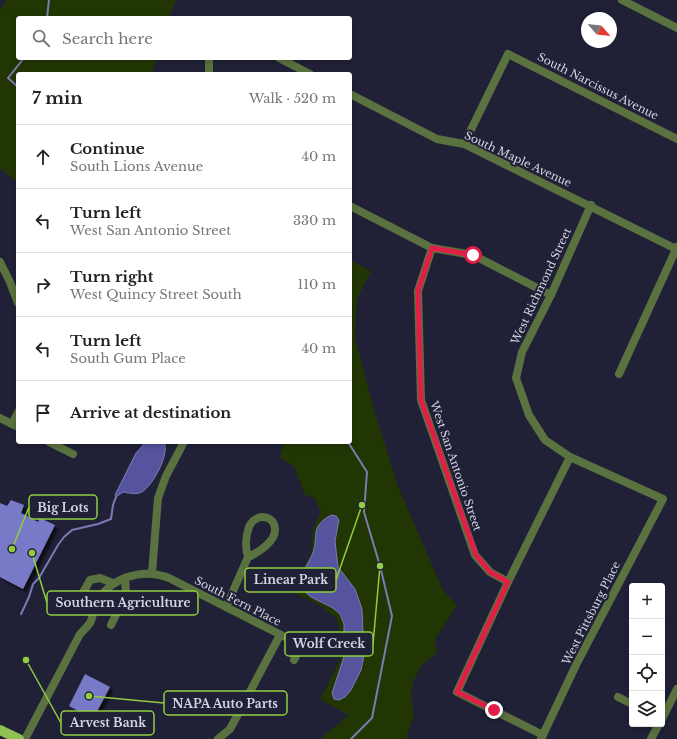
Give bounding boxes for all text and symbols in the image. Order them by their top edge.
north arrow [581,12,617,48]
search box [16,16,352,60]
icon: search [30,27,52,49]
text: Search here [62,29,153,48]
street label: South Narcissus Avenue [535,49,661,123]
text: 7 min [32,88,83,109]
text: Walk · 520 m [249,90,336,107]
street label: South Maple Avenue [462,128,574,190]
text: Continue [70,139,145,158]
icon: ahead [32,146,54,168]
text: 40 m [301,148,336,165]
text: South Lions Avenue [70,158,203,175]
text: Turn left [70,203,141,222]
icon: left [32,210,54,232]
text: 330 m [293,212,336,229]
text: West San Antonio Street [70,222,231,239]
street label: West Richmond Street [507,225,574,347]
route start [464,246,482,264]
text: Turn right [70,267,153,286]
icon: right [32,274,54,296]
text: 110 m [297,276,336,293]
text: West Quincy Street South [70,286,242,303]
text: Turn left [70,331,141,350]
icon: left [32,338,54,360]
text: 40 m [301,340,336,357]
text: South Gum Place [70,350,186,367]
street label: West San Antonio Street [427,398,485,534]
icon: arrive [32,402,54,424]
text: Arrive at destination [70,403,231,422]
callout: Big Lots [29,495,97,519]
text: Big Lots [37,500,89,515]
street label: West Pittsburg Place [558,559,623,668]
callout: Linear Park [245,568,336,592]
text: Linear Park [254,572,329,587]
street label: South Fern Place [192,573,284,629]
map controls [629,583,665,727]
button: + [629,583,665,619]
callout: Southern Agriculture [47,591,198,615]
text: Southern Agriculture [56,595,190,610]
button: − [629,619,665,655]
callout: Wolf Creek [285,632,373,656]
text: Wolf Creek [292,636,366,651]
button: locate [629,655,665,691]
callout: NAPA Auto Parts [164,691,287,715]
button: layers [629,691,665,727]
text: NAPA Auto Parts [172,696,278,711]
route end [485,701,503,719]
callout: Arvest Bank [61,711,154,735]
text: Arvest Bank [69,715,147,730]

